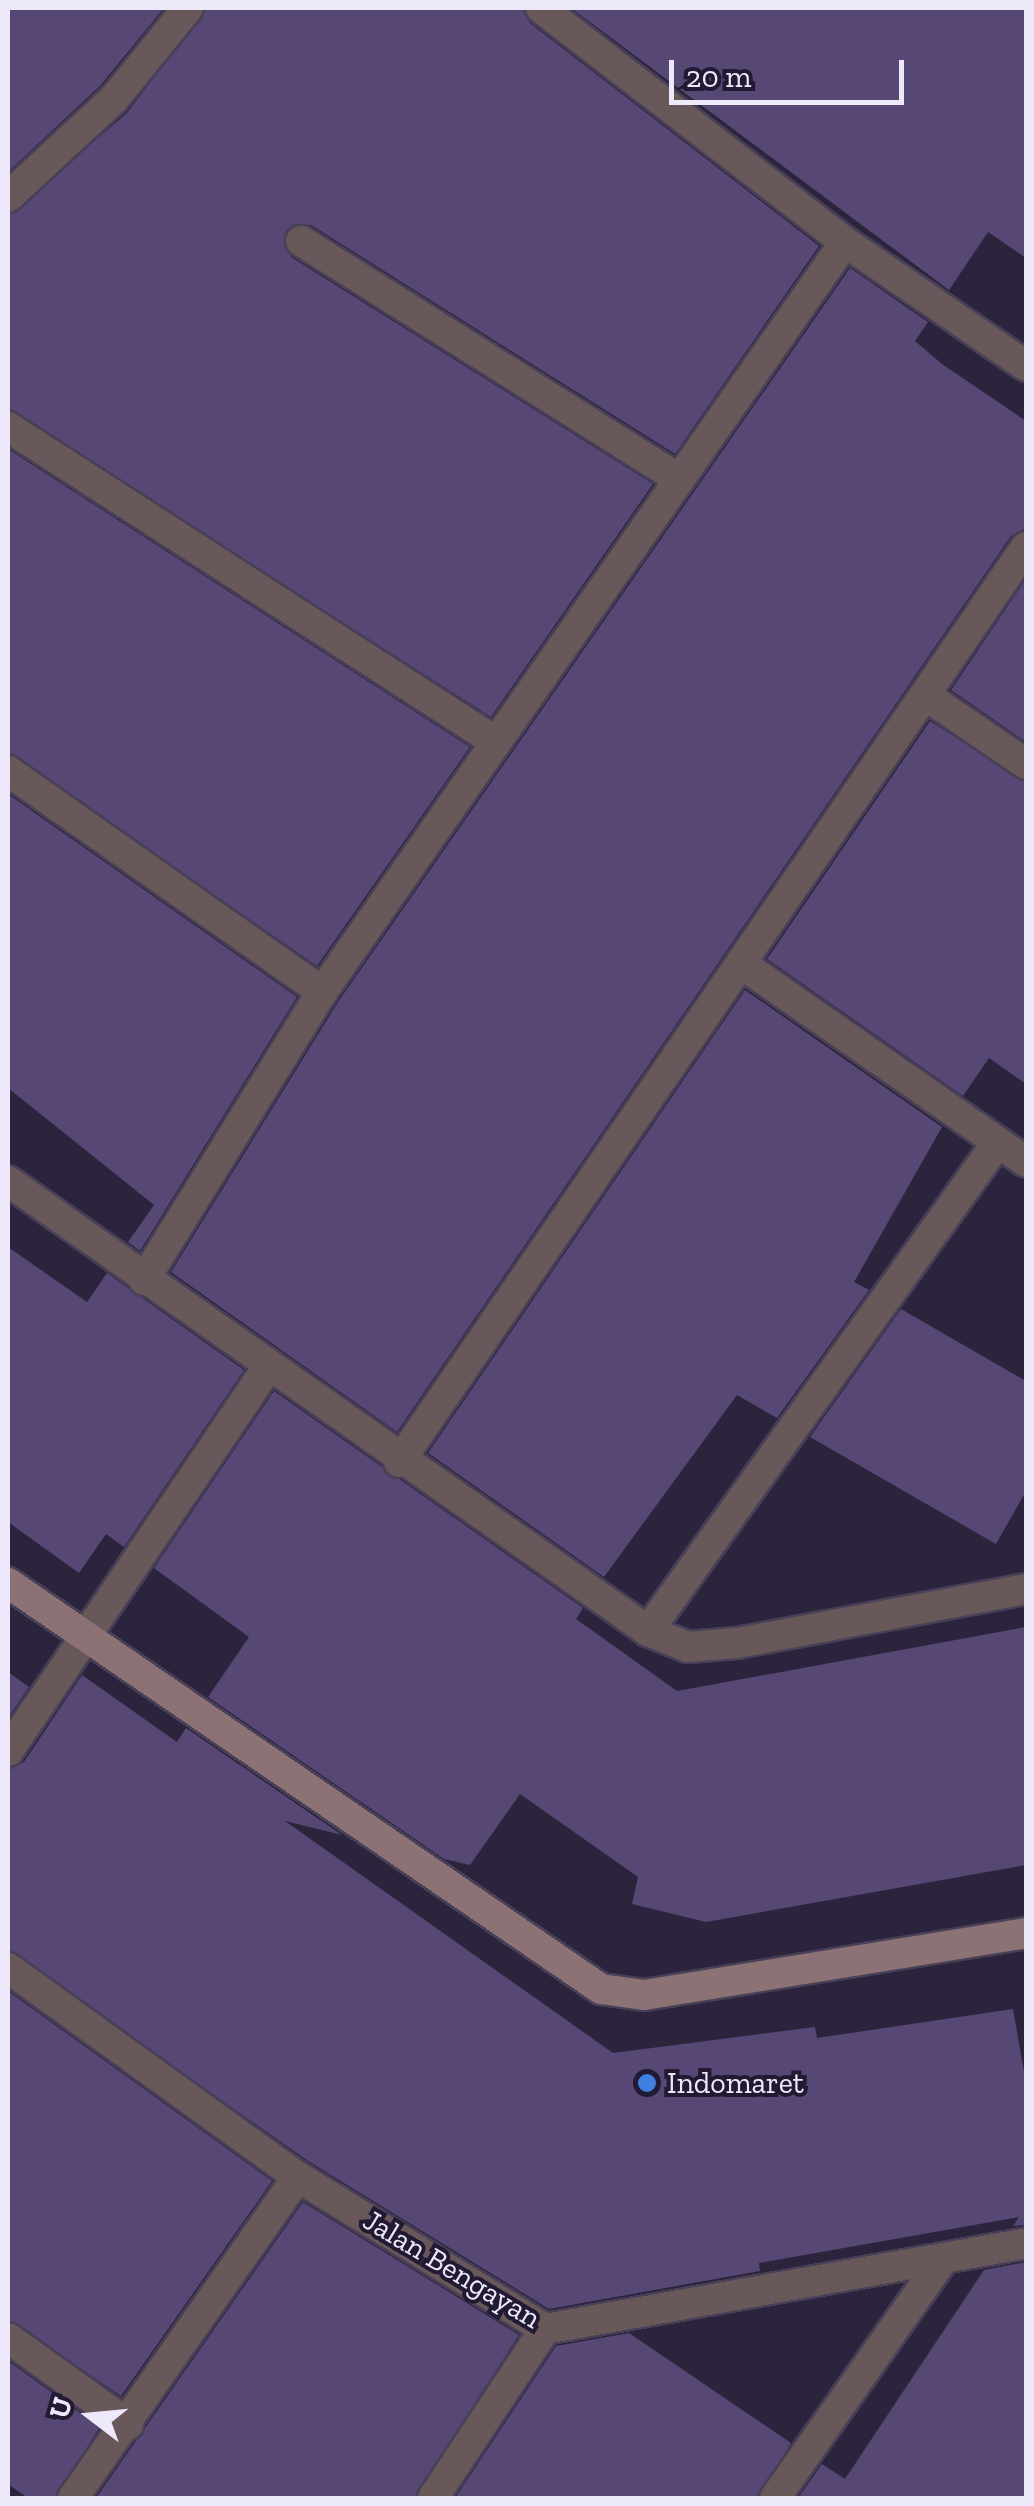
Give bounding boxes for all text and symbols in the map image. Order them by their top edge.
scale bar [674,40,909,102]
text: 20 m [686,59,751,95]
place label: Indomaret [667,2065,804,2101]
marker: Indomaret [636,2072,658,2094]
street label: Jalan Bengayan [357,2202,547,2336]
north arrow [40,2366,140,2466]
text: U [42,2393,79,2422]

